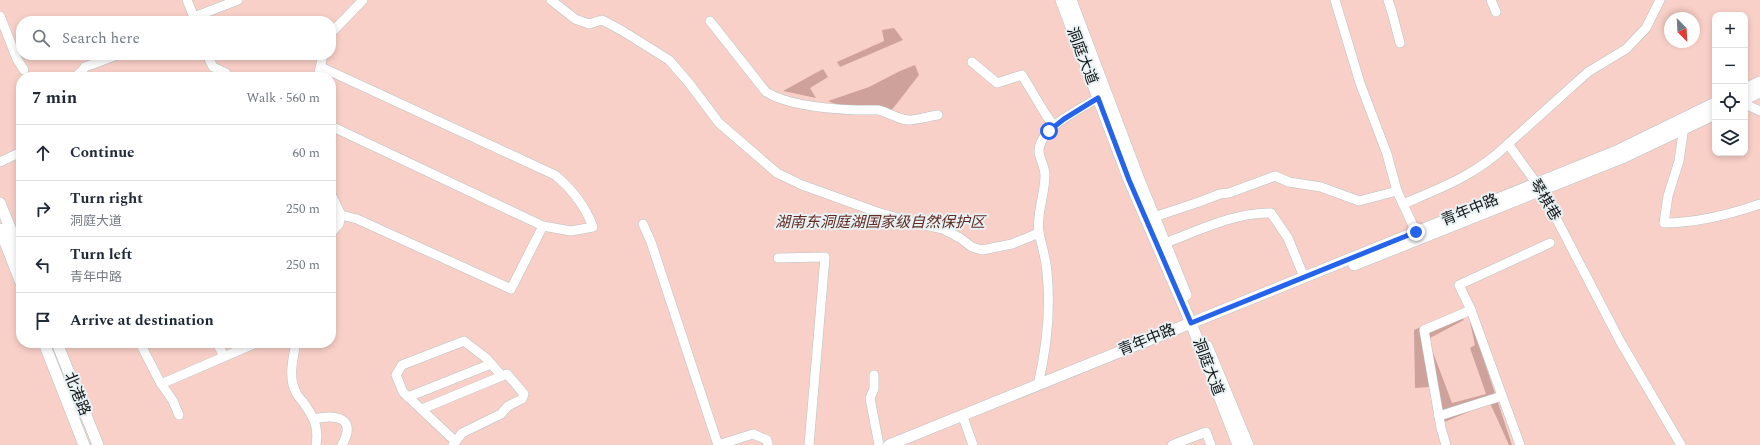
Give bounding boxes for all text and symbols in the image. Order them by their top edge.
north arrow [1664,12,1700,48]
map controls [1712,12,1748,156]
button: + [1712,12,1748,48]
search box [16,16,336,60]
street label: 洞庭大道 [1061,24,1103,88]
icon: search [30,27,52,49]
text: Search here [62,27,140,50]
button: − [1712,48,1748,84]
button: locate [1712,84,1748,120]
text: 7 min [32,85,77,111]
text: Walk · 560 m [246,88,320,108]
button: layers [1712,120,1748,156]
route start [1040,122,1058,140]
text: Continue [70,141,135,164]
icon: ahead [32,142,54,164]
text: 60 m [293,143,320,163]
street label: 琴棋巷 [1524,175,1566,225]
text: Turn right [70,187,143,210]
street label: 青年中路 [1438,188,1502,232]
icon: right [32,198,54,220]
text: 250 m [286,199,320,219]
text: 洞庭大道 [70,211,122,231]
park label: 湖南东洞庭湖国家级自然保护区 [775,211,987,234]
route end [1407,223,1425,241]
text: Turn left [70,243,132,266]
icon: left [32,254,54,276]
text: 250 m [286,255,320,275]
text: 青年中路 [70,267,122,287]
text: Arrive at destination [70,309,214,332]
icon: arrive [32,310,54,332]
street label: 青年中路 [1115,318,1179,362]
street label: 洞庭大道 [1187,335,1229,399]
street label: 北港路 [58,369,96,419]

